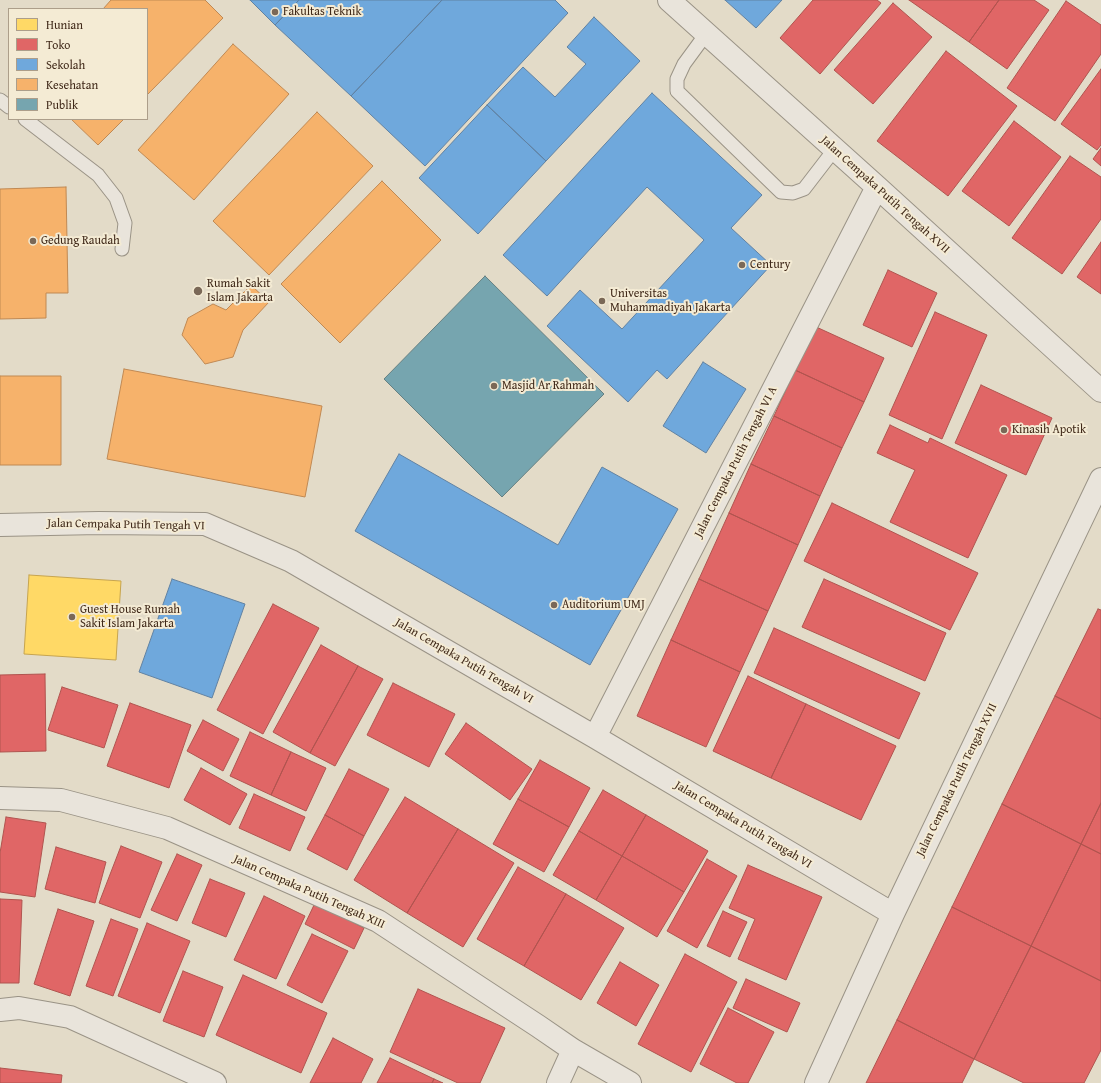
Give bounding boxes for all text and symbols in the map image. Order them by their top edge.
place label: Fakultas Teknik [283,5,362,19]
marker: Fakultas Teknik [270,7,280,17]
legend [8,8,148,120]
text: Hunian [46,16,83,33]
text: Toko [46,36,70,53]
text: Sekolah [46,56,85,73]
text: Kesehatan [46,76,98,93]
text: Publik [46,96,78,113]
street label: Jalan Cempaka Putih Tengah XVII [818,133,952,257]
place label: Gedung Raudah [41,234,120,248]
marker: Gedung Raudah [28,236,38,246]
place label: Century [750,258,791,272]
marker: Century [737,260,747,270]
place label: Rumah Sakit Islam Jakarta [207,277,273,305]
marker: Rumah Sakit Islam Jakarta [192,285,204,297]
place label: Universitas Muhammadiyah Jakarta [610,287,731,315]
marker: Universitas Muhammadiyah Jakarta [597,296,607,306]
place label: Masjid Ar Rahmah [502,379,594,393]
marker: Masjid Ar Rahmah [489,381,499,391]
street label: Jalan Cempaka Putih Tengah VI A [692,384,780,540]
place label: Kinasih Apotik [1012,423,1086,437]
marker: Kinasih Apotik [999,425,1009,435]
street label: Jalan Cempaka Putih Tengah VI [47,516,205,534]
place label: Auditorium UMJ [562,598,645,612]
marker: Auditorium UMJ [549,600,559,610]
place label: Guest House Rumah Sakit Islam Jakarta [80,603,180,631]
marker: Guest House Rumah Sakit Islam Jakarta [67,612,77,622]
street label: Jalan Cempaka Putih Tengah VI [392,615,536,707]
street label: Jalan Cempaka Putih Tengah XVII [914,701,1000,859]
street label: Jalan Cempaka Putih Tengah VI [672,778,814,872]
street label: Jalan Cempaka Putih Tengah XIII [231,852,387,932]

